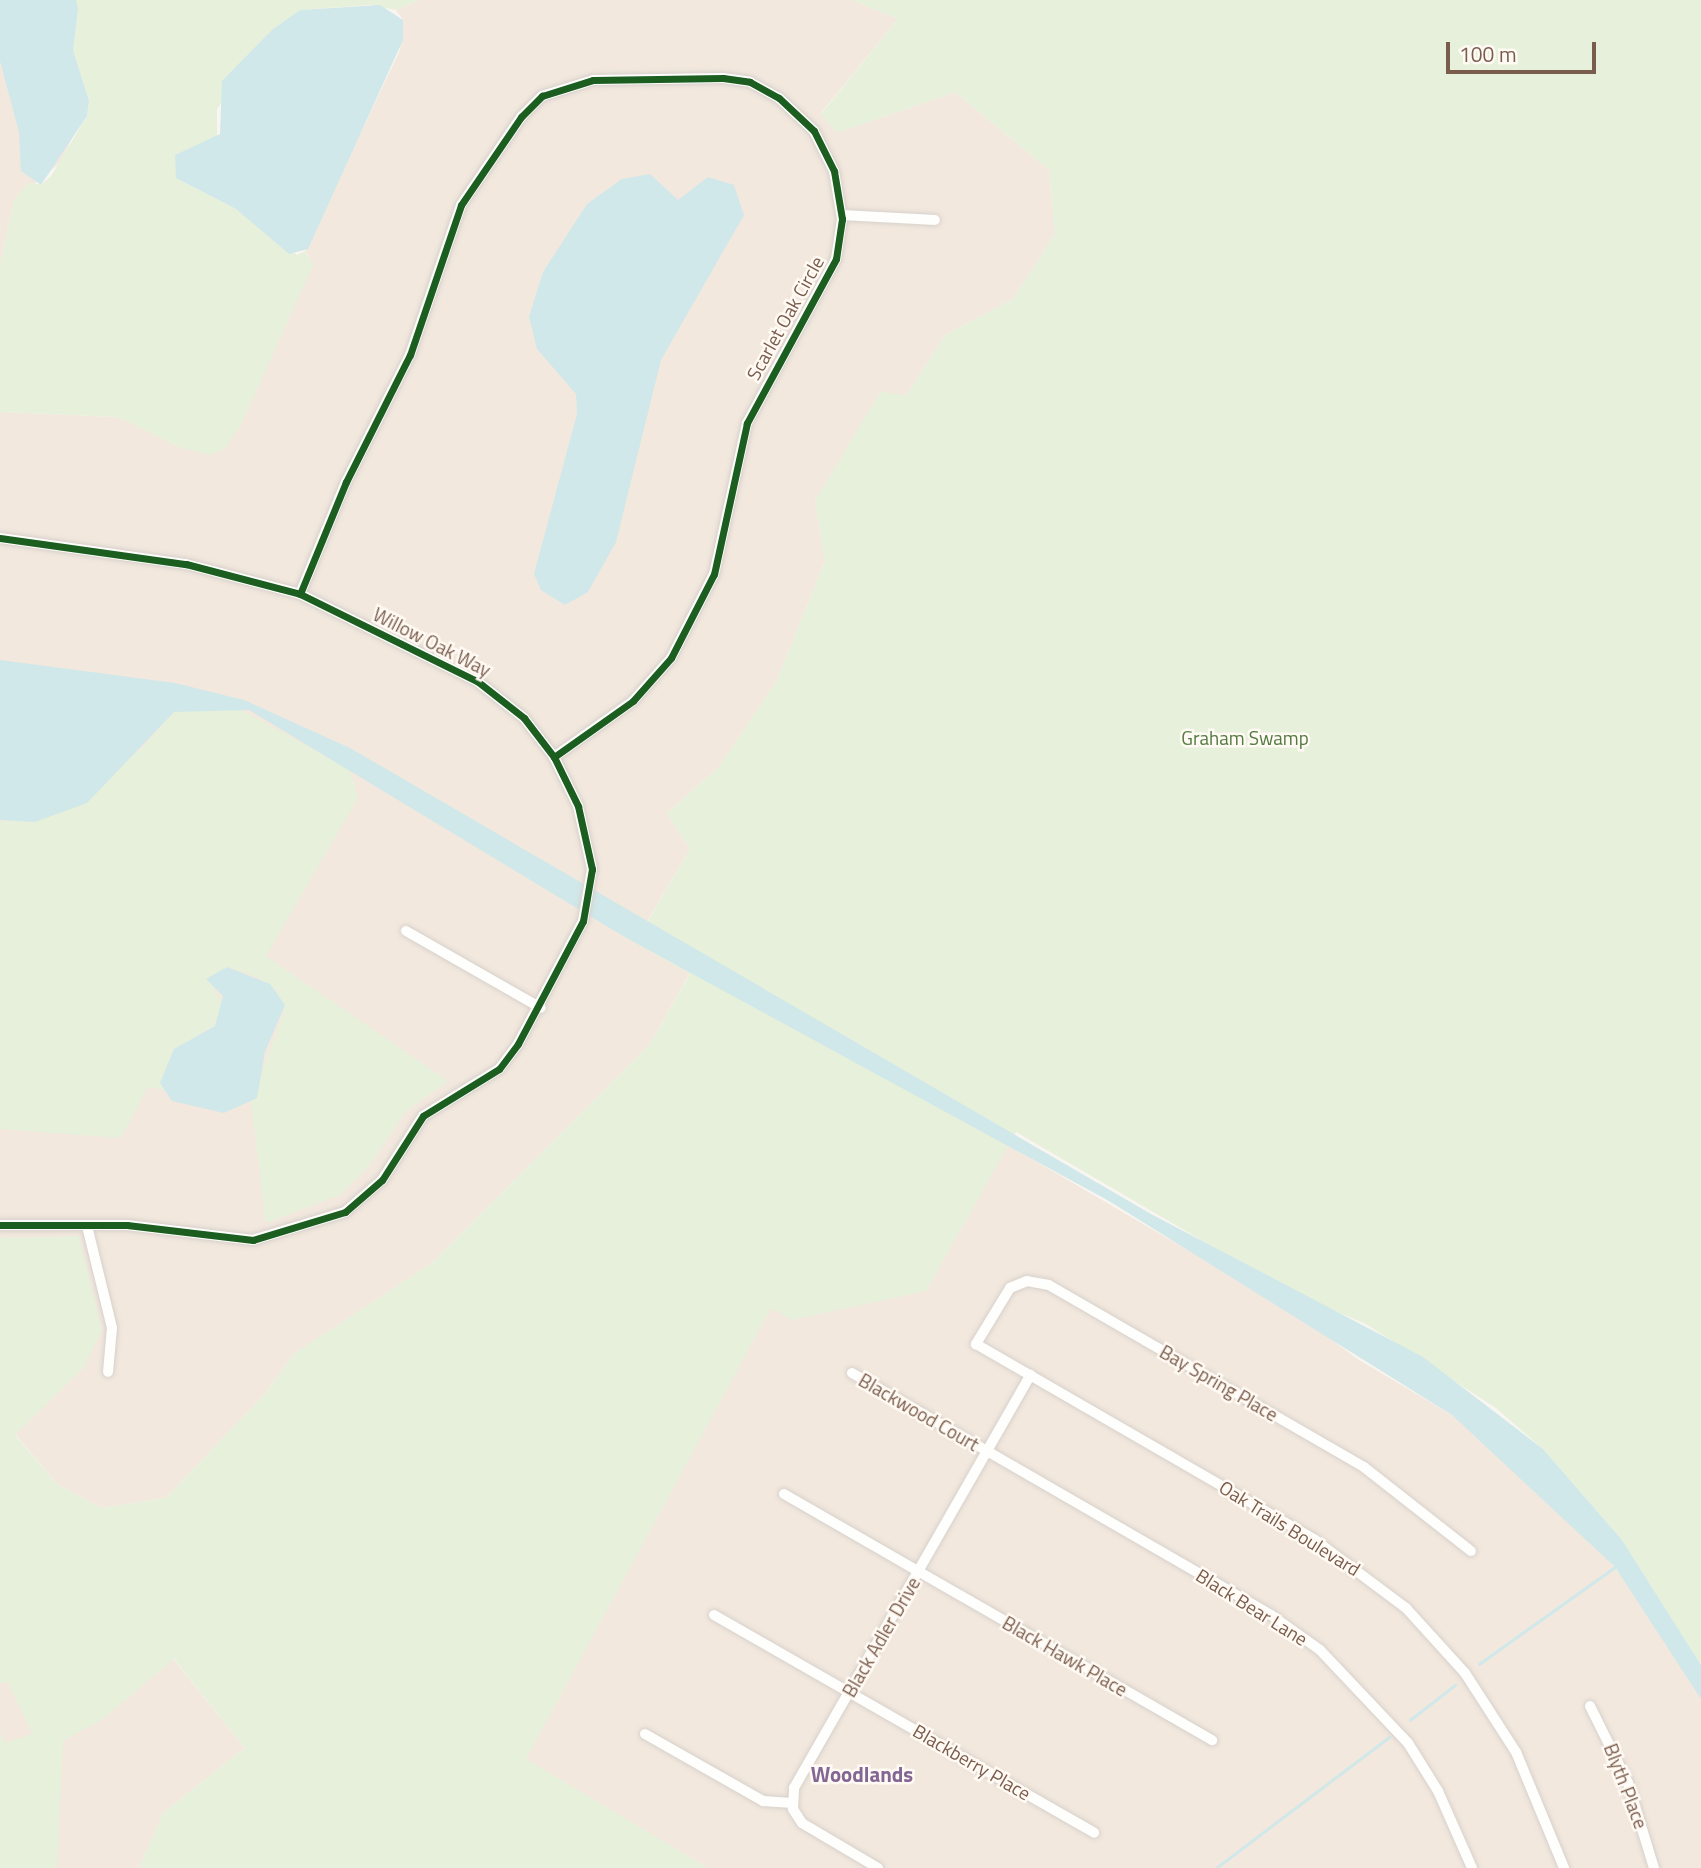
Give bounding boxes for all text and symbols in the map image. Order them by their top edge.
scale bar [1449,28,1600,72]
text: 100 m [1459,38,1516,70]
street label: Scarlet Oak Circle [742,252,828,384]
street label: Willow Oak Way [369,603,495,681]
park label: Graham Swamp [1181,727,1309,749]
street label: Bay Spring Place [1156,1340,1282,1426]
street label: Blackwood Court [855,1368,983,1456]
street label: Oak Trails Boulevard [1215,1475,1365,1581]
street label: Black Bear Lane [1192,1564,1312,1650]
street label: Black Adler Drive [837,1573,925,1701]
street label: Black Hawk Place [999,1611,1131,1701]
street label: Blackberry Place [909,1719,1035,1805]
street label: Blyth Place [1599,1740,1653,1832]
district label: Woodlands [811,1761,913,1787]

